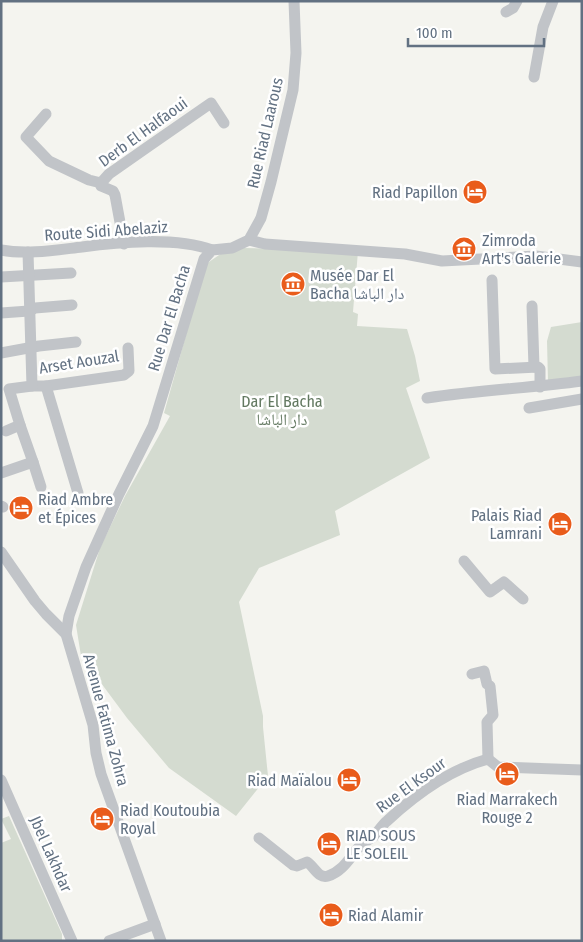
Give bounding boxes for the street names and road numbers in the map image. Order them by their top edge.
street label: Rue Riad Laarous [243,76,287,190]
street label: Derb El Halfaoui [95,93,191,171]
street label: Route Sidi Abelaziz [44,217,168,245]
street label: Rue Dar El Bacha [144,262,194,373]
street label: Arset Aouzal [38,346,120,378]
street label: Avenue Fatima Zohra [79,652,133,788]
street label: Rue El Ksour [372,753,450,817]
street label: Jbel Lakhdar [26,813,76,895]

